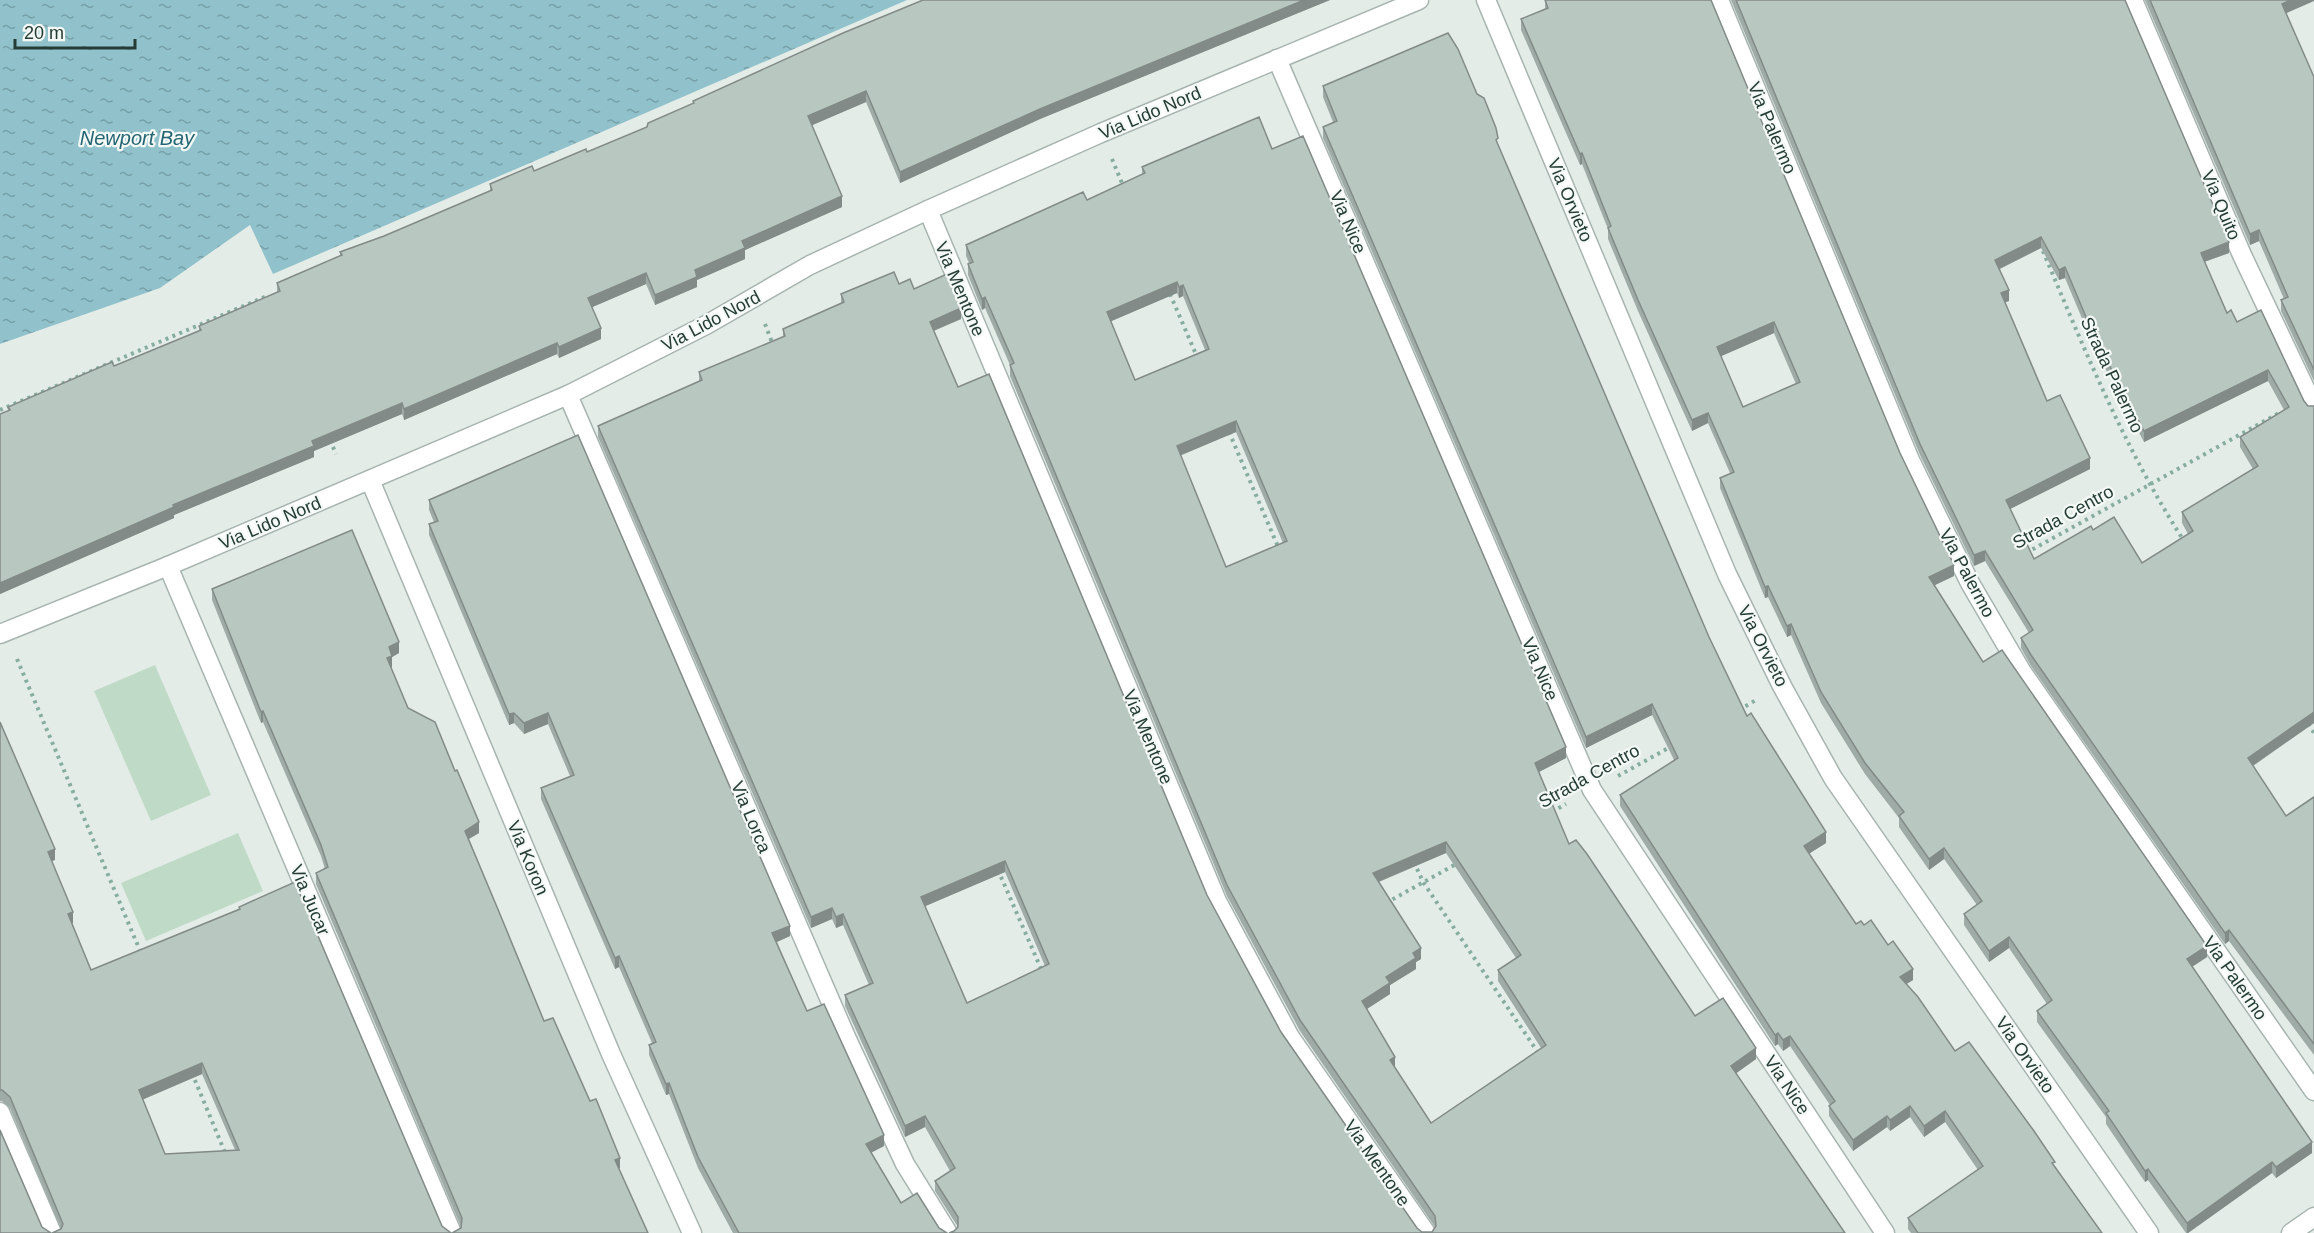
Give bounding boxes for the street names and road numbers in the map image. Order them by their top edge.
street label: Via Palermo [1744,79,1800,177]
street label: Via Lido Nord [1096,83,1204,143]
street label: Via Orvieto [1543,155,1597,245]
street label: Via Quito [2197,167,2245,243]
street label: Via Nice [1326,187,1370,257]
street label: Via Mentone [931,239,989,339]
street label: Via Lido Nord [658,287,764,355]
street label: Strada Palermo [2077,314,2147,436]
street label: Strada Centro [2009,481,2117,553]
street label: Via Lido Nord [216,493,324,553]
street label: Via Palermo [1935,525,1999,621]
street label: Via Orvieto [1734,602,1792,690]
street label: Via Nice [1518,634,1562,704]
street label: Via Mentone [1119,687,1177,787]
street label: Strada Centro [1535,740,1643,812]
street label: Via Lorca [727,778,775,857]
street label: Via Koron [503,818,553,898]
street label: Via Jucar [286,862,334,938]
street label: Via Palermo [2199,932,2271,1024]
street label: Via Orvieto [1991,1013,2059,1097]
street label: Via Nice [1760,1052,1814,1118]
street label: Via Mentone [1340,1116,1414,1210]

